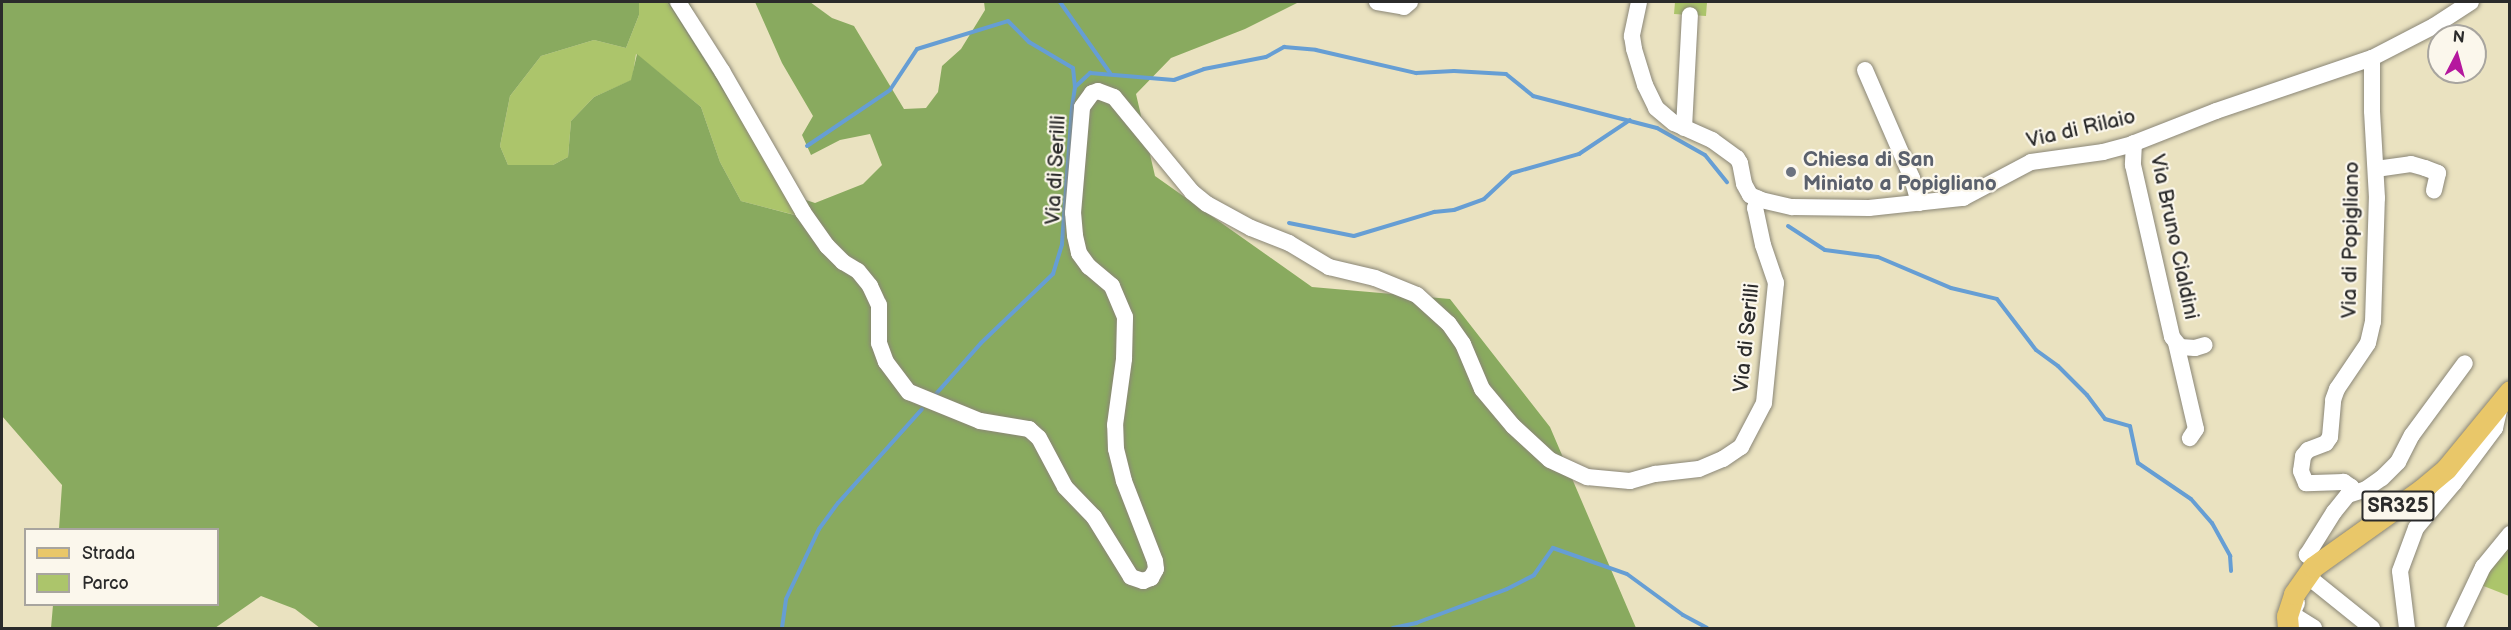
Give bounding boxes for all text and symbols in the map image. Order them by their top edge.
north arrow [2427,24,2487,84]
text: N [2452,28,2466,48]
street label: Via di Rilaio [2024,104,2138,154]
street label: Via di Serilli [1041,114,1071,226]
place label: Chiesa di San Miniato a Popigliano [1803,147,1997,197]
street label: Via Bruno Cialdini [2144,152,2204,322]
street label: Via di Popigliano [2337,161,2365,319]
marker: Chiesa di San Miniato a Popigliano [1784,165,1798,179]
street label: Via di Serilli [1729,282,1765,394]
road number: SR325 [2360,489,2436,523]
legend [24,528,219,606]
text: Strada [82,543,135,564]
text: Parco [82,573,129,594]

